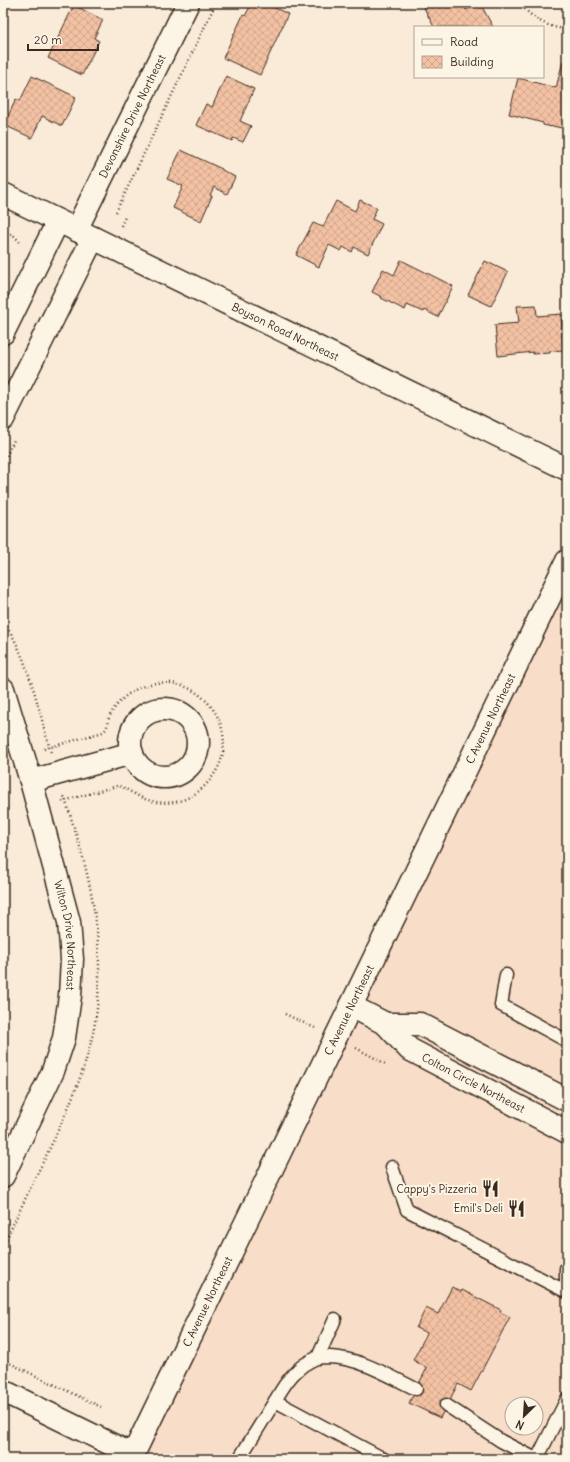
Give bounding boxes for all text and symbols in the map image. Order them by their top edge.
scale bar [28,26,98,52]
legend [414,26,544,78]
text: 20 m [34,32,62,47]
text: Road [450,34,478,49]
street label: Devonshire Drive Northeast [96,52,169,180]
text: Building [450,54,494,69]
street label: Boyson Road Northeast [229,300,341,364]
street label: C Avenue Northeast [463,671,518,766]
street label: Wilton Drive Northeast [51,879,79,991]
street label: C Avenue Northeast [321,962,377,1058]
street label: Colton Circle Northeast [419,1050,528,1116]
restaurant icon: Cappy's Pizzeria [480,1179,500,1199]
place label: Cappy's Pizzeria [397,1182,477,1196]
restaurant icon: Emil's Deli [506,1198,526,1218]
place label: Emil's Deli [454,1201,503,1215]
street label: C Avenue Northeast [180,1254,235,1349]
north arrow [504,1396,544,1436]
text: N [513,1417,526,1433]

